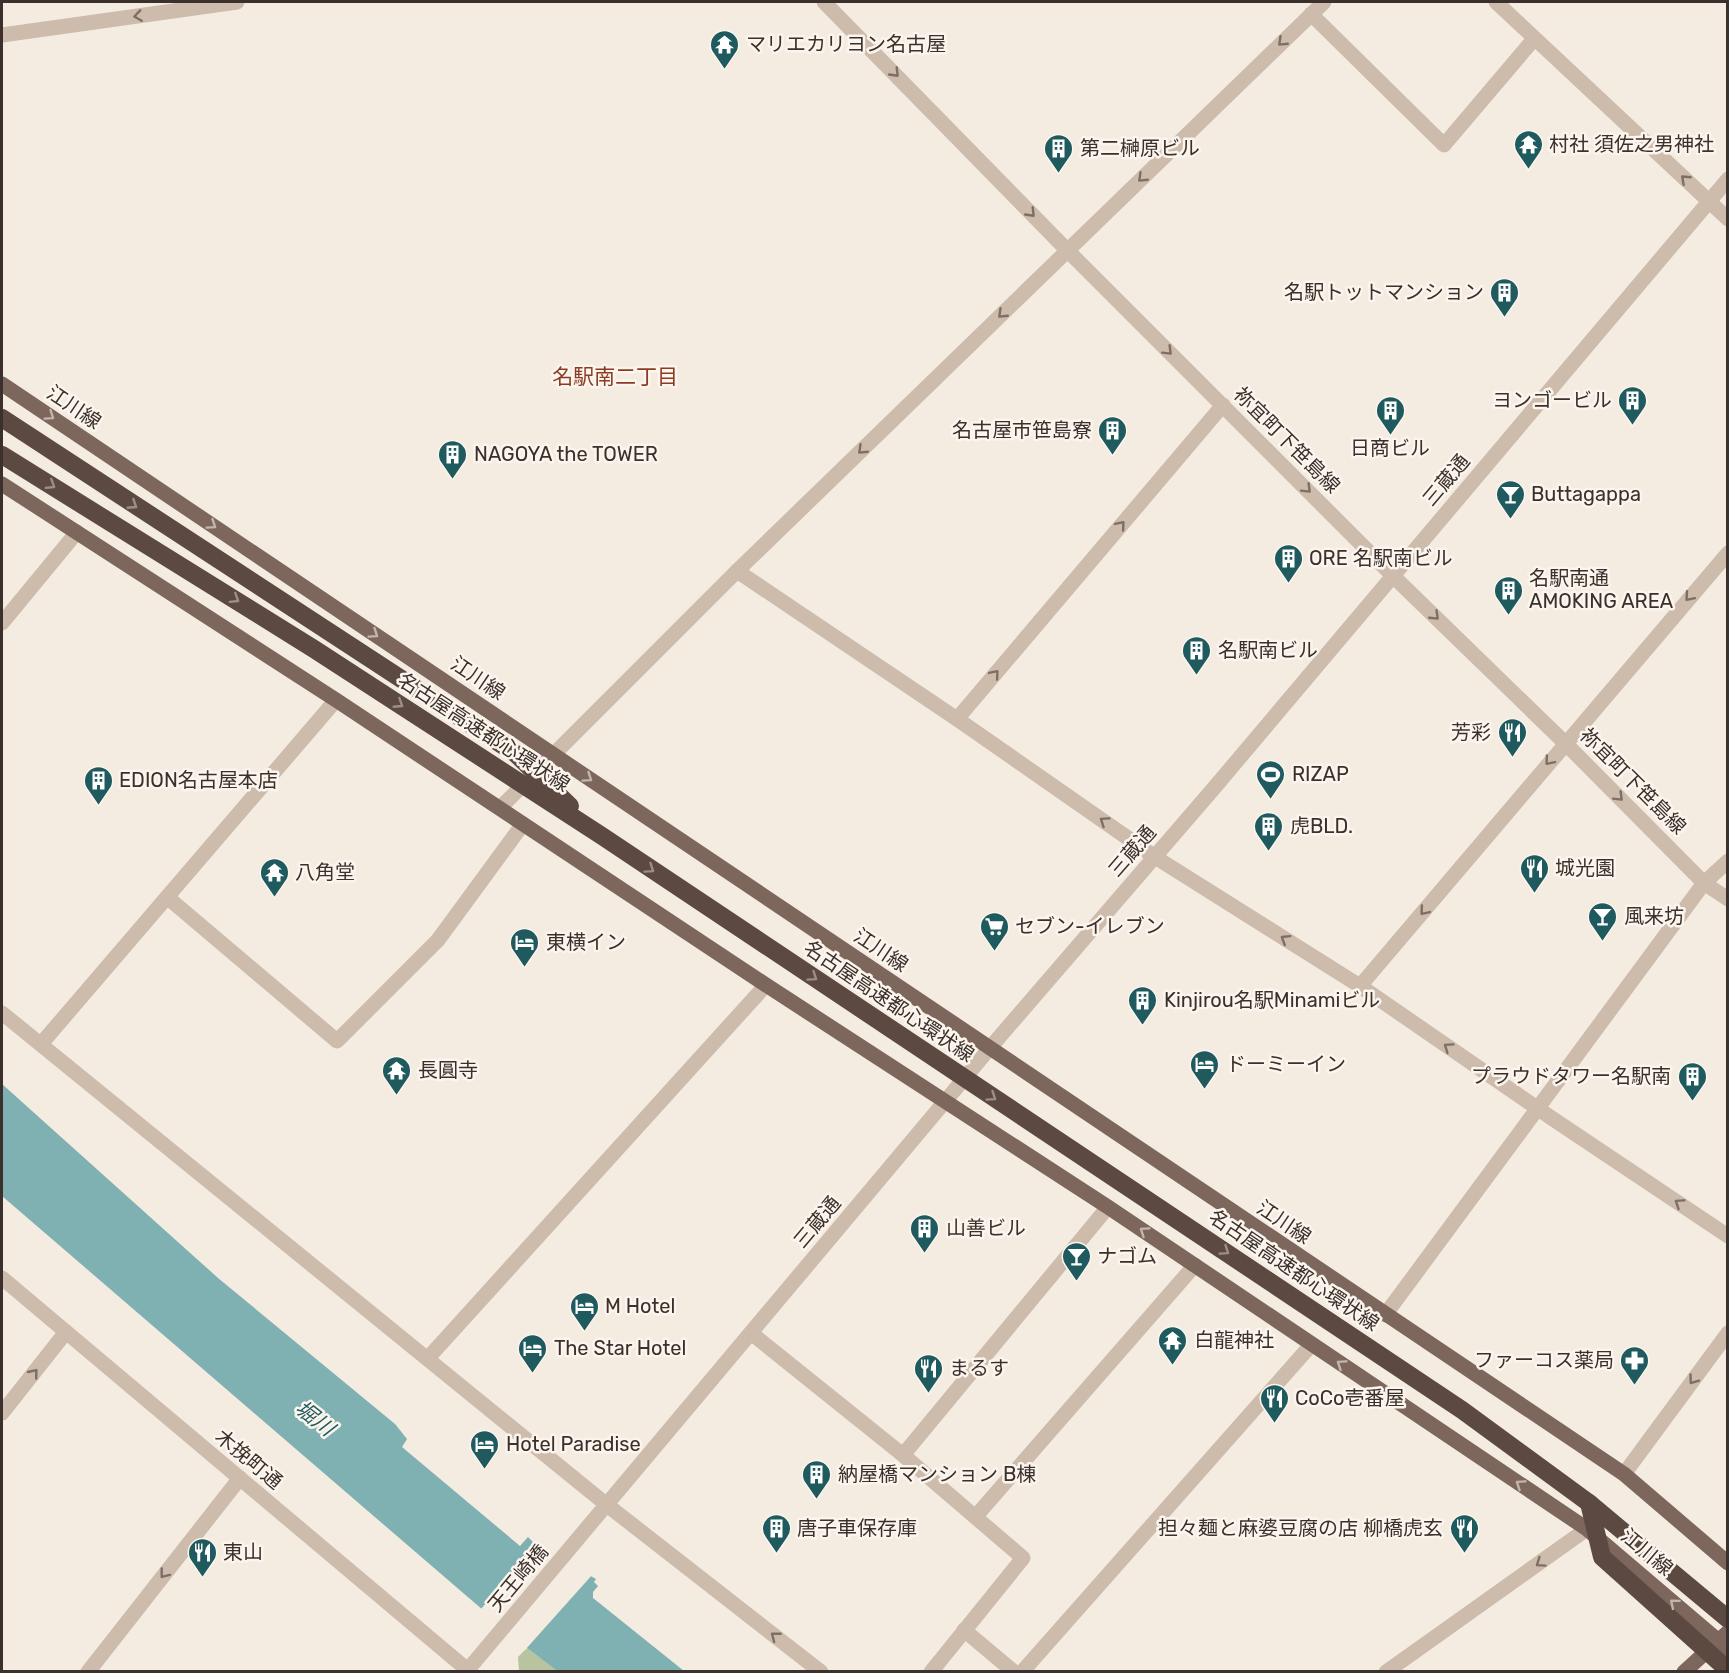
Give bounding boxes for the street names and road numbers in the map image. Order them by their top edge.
street label: 江川線 [42,380,106,434]
street label: 祢宜町下笹島線 [1229,382,1345,498]
street label: 三蔵通 [1418,449,1474,511]
street label: 江川線 [446,651,510,705]
street label: 名古屋高速都心環状線 [394,667,574,797]
street label: 祢宜町下笹島線 [1575,723,1691,839]
street label: 三蔵通 [1103,820,1161,882]
street label: 江川線 [849,923,913,977]
street label: 名古屋高速都心環状線 [799,935,979,1067]
street label: 三蔵通 [789,1191,845,1253]
street label: 江川線 [1252,1195,1316,1249]
street label: 名古屋高速都心環状線 [1204,1204,1384,1336]
street label: 木挽町通 [211,1424,287,1494]
street label: 江川線 [1616,1524,1678,1580]
street label: 天王崎橋 [483,1540,553,1616]

